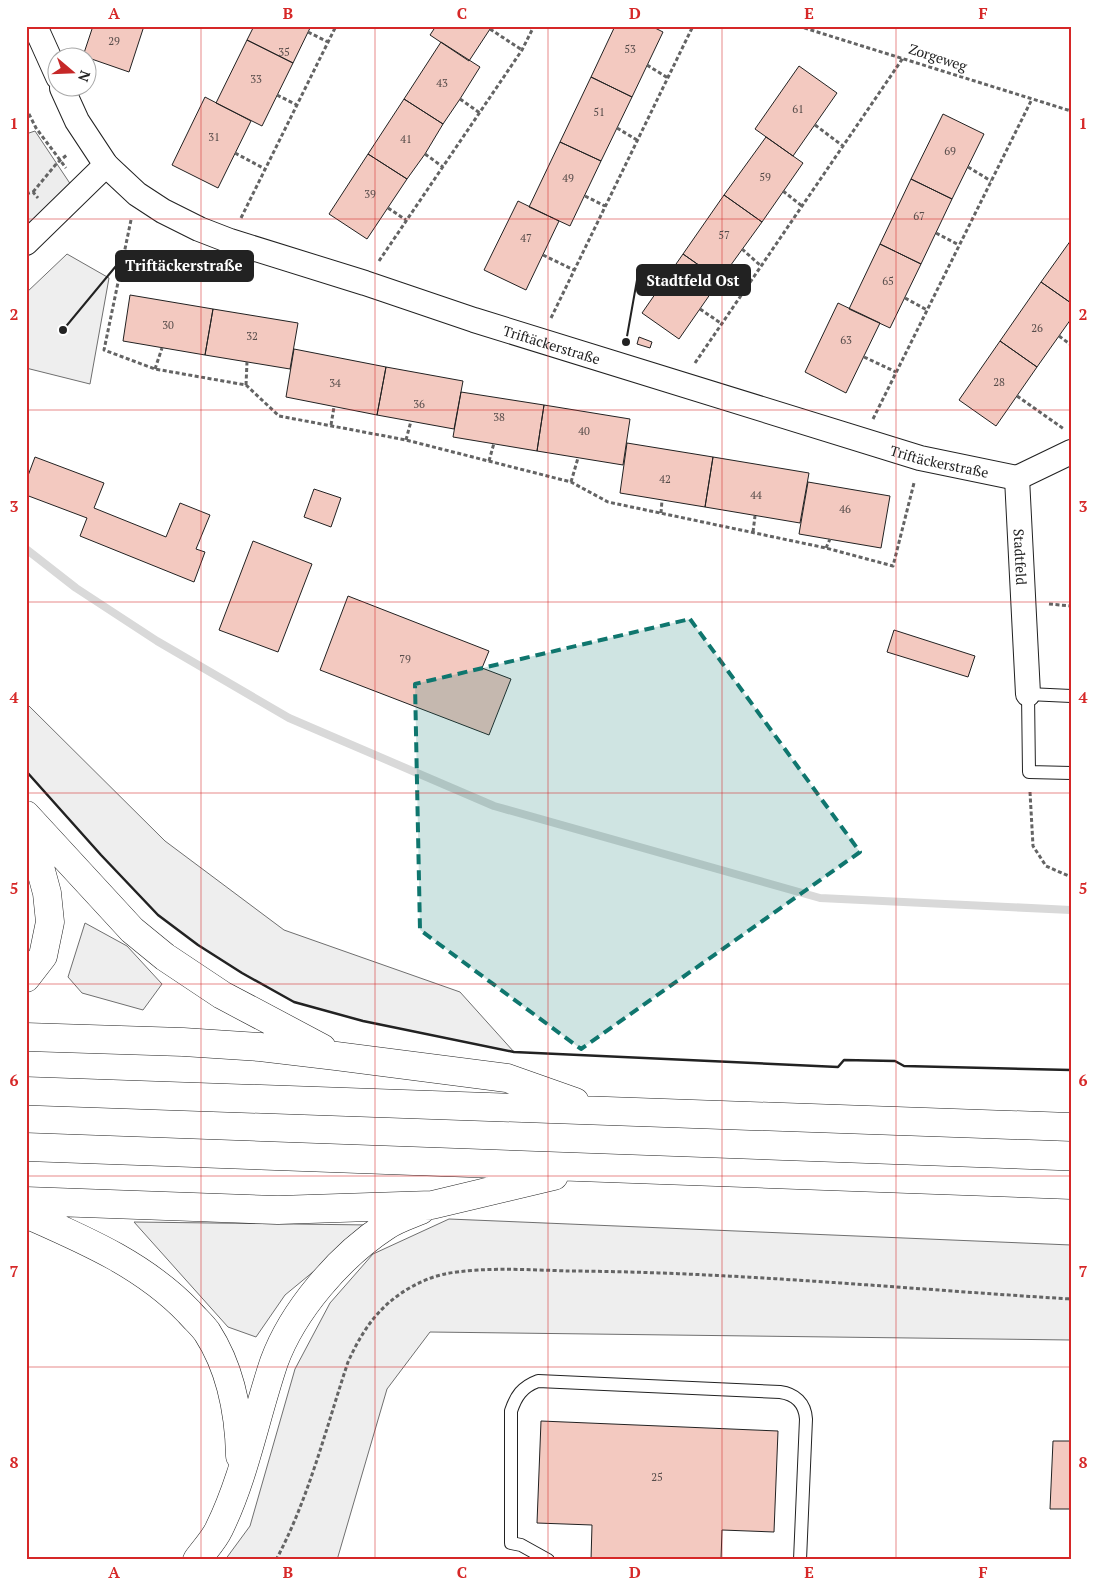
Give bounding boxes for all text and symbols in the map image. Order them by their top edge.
text: A [108,2,120,24]
text: B [283,2,293,24]
text: C [457,2,467,24]
text: D [629,2,641,24]
text: E [804,2,814,24]
text: F [978,2,988,24]
house number: 29 [108,34,120,48]
street label: Zorgeweg [906,39,970,76]
house number: 53 [624,42,636,56]
house number: 35 [278,45,290,59]
north arrow [48,48,98,98]
text: N [74,68,95,85]
house number: 33 [250,72,262,86]
house number: 43 [436,76,448,90]
house number: 61 [792,102,804,116]
house number: 51 [593,105,605,119]
text: 1 [9,112,19,134]
text: 1 [1078,112,1088,134]
house number: 31 [208,130,220,144]
house number: 41 [400,132,412,146]
house number: 69 [944,144,956,158]
house number: 59 [759,170,771,184]
house number: 49 [562,171,574,185]
house number: 39 [364,187,376,201]
house number: 67 [913,209,925,223]
house number: 57 [718,228,730,242]
house number: 47 [520,231,532,245]
callout: Triftäckerstraße [116,251,253,281]
text: Triftäckerstraße [125,255,243,275]
callout: Stadtfeld Ost [637,265,750,295]
text: Stadtfeld Ost [646,270,740,290]
house number: 65 [882,274,894,288]
text: 2 [9,303,19,325]
text: 2 [1078,303,1088,325]
house number: 30 [162,318,174,332]
street label: Triftäckerstraße [501,320,603,368]
house number: 26 [1031,321,1043,335]
house number: 32 [246,329,258,343]
house number: 63 [840,333,852,347]
house number: 28 [993,375,1005,389]
house number: 34 [329,376,341,390]
house number: 36 [413,397,425,411]
house number: 38 [493,410,505,424]
house number: 40 [578,424,590,438]
street label: Triftäckerstraße [888,440,990,481]
house number: 42 [659,472,671,486]
house number: 44 [750,488,762,502]
text: 3 [9,495,19,517]
text: 3 [1078,495,1088,517]
house number: 46 [839,502,851,516]
street label: Stadtfeld [1010,528,1032,586]
house number: 79 [399,652,411,666]
text: 4 [9,686,19,708]
text: 4 [1078,686,1088,708]
text: 5 [9,877,19,899]
text: 5 [1078,877,1088,899]
text: 6 [9,1069,19,1091]
text: 6 [1078,1069,1088,1091]
text: 7 [9,1260,19,1282]
text: 7 [1078,1260,1088,1282]
text: 8 [9,1451,19,1473]
text: 8 [1078,1451,1088,1473]
house number: 25 [651,1470,663,1484]
text: A [108,1561,120,1583]
text: B [283,1561,293,1583]
text: C [457,1561,467,1583]
text: D [629,1561,641,1583]
text: E [804,1561,814,1583]
text: F [978,1561,988,1583]

